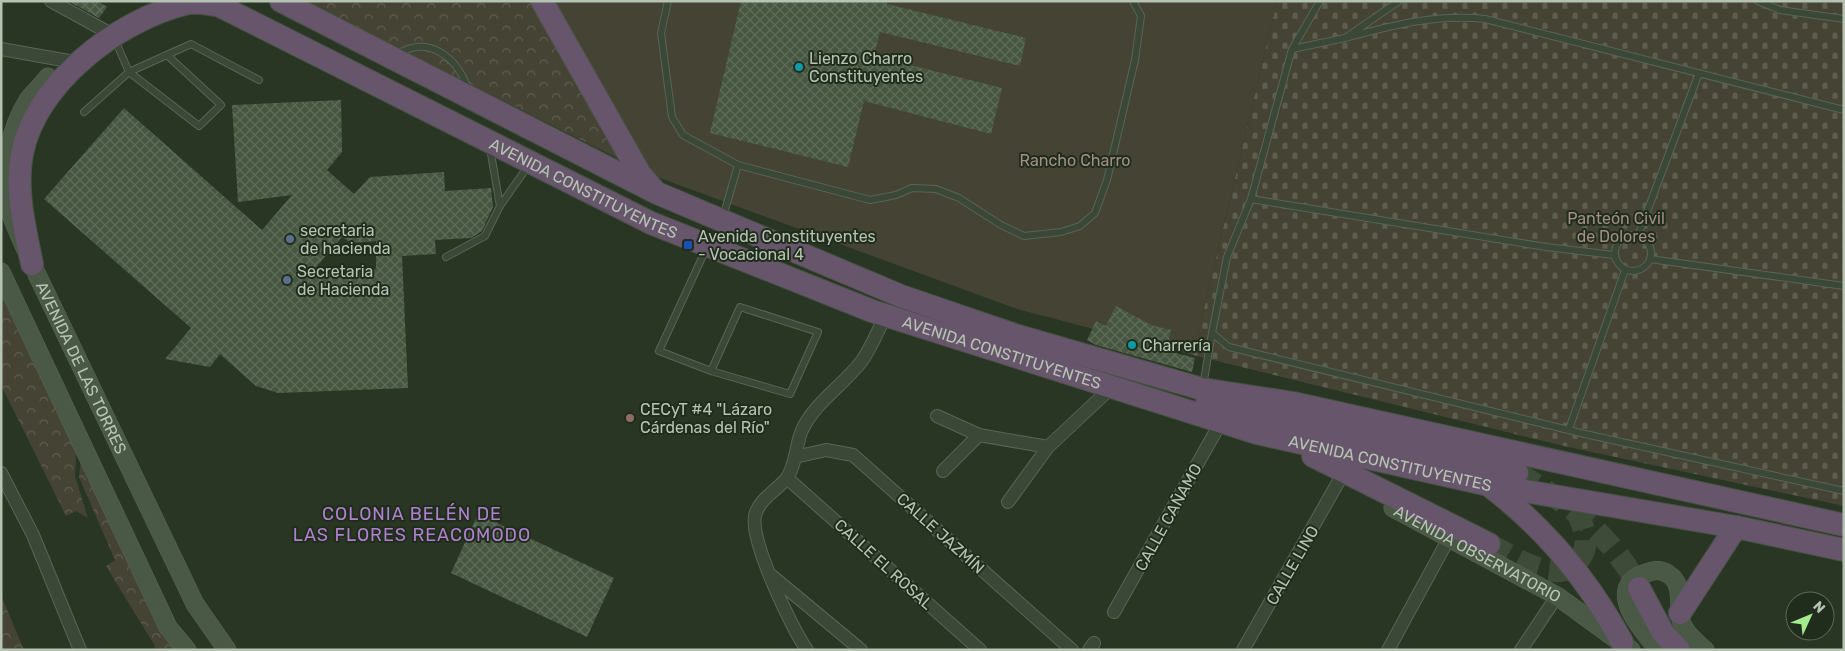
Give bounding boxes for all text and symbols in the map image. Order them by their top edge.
place label: Lienzo Charro Constituyentes [809,49,923,86]
marker: Lienzo Charro Constituyentes [793,61,805,73]
street label: AVENIDA CONSTITUYENTES [486,134,680,243]
park label: Rancho Charro [1019,151,1131,170]
park label: Panteón Civil de Dolores [1567,209,1665,246]
place label: secretaria de hacienda [300,221,391,258]
place label: Avenida Constituyentes - Vocacional 4 [698,227,876,264]
marker: secretaria de hacienda [284,233,296,245]
marker: Avenida Constituyentes - Vocacional 4 [682,239,694,251]
place label: Secretaria de Hacienda [297,262,389,299]
marker: Secretaria de Hacienda [281,274,293,286]
street label: AVENIDA DE LAS TORRES [32,278,131,457]
street label: AVENIDA CONSTITUYENTES [900,312,1104,393]
place label: Charrería [1142,336,1211,355]
marker: Charrería [1126,339,1138,351]
place label: CECyT #4 "Lázaro Cárdenas del Río" [640,400,772,437]
marker: CECyT #4 "Lázaro Cárdenas del Río" [624,412,636,424]
street label: AVENIDA CONSTITUYENTES [1287,431,1493,495]
street label: CALLE CAÑAMO [1131,460,1206,574]
street label: CALLE JAZMÍN [893,489,988,578]
street label: AVENIDA OBSERVATORIO [1391,501,1564,606]
district label: COLONIA BELÉN DE LAS FLORES REACOMODO [293,503,531,546]
street label: CALLE EL ROSAL [831,515,937,614]
street label: CALLE LINO [1262,522,1323,608]
north arrow [1785,591,1835,641]
text: N [1809,598,1829,617]

